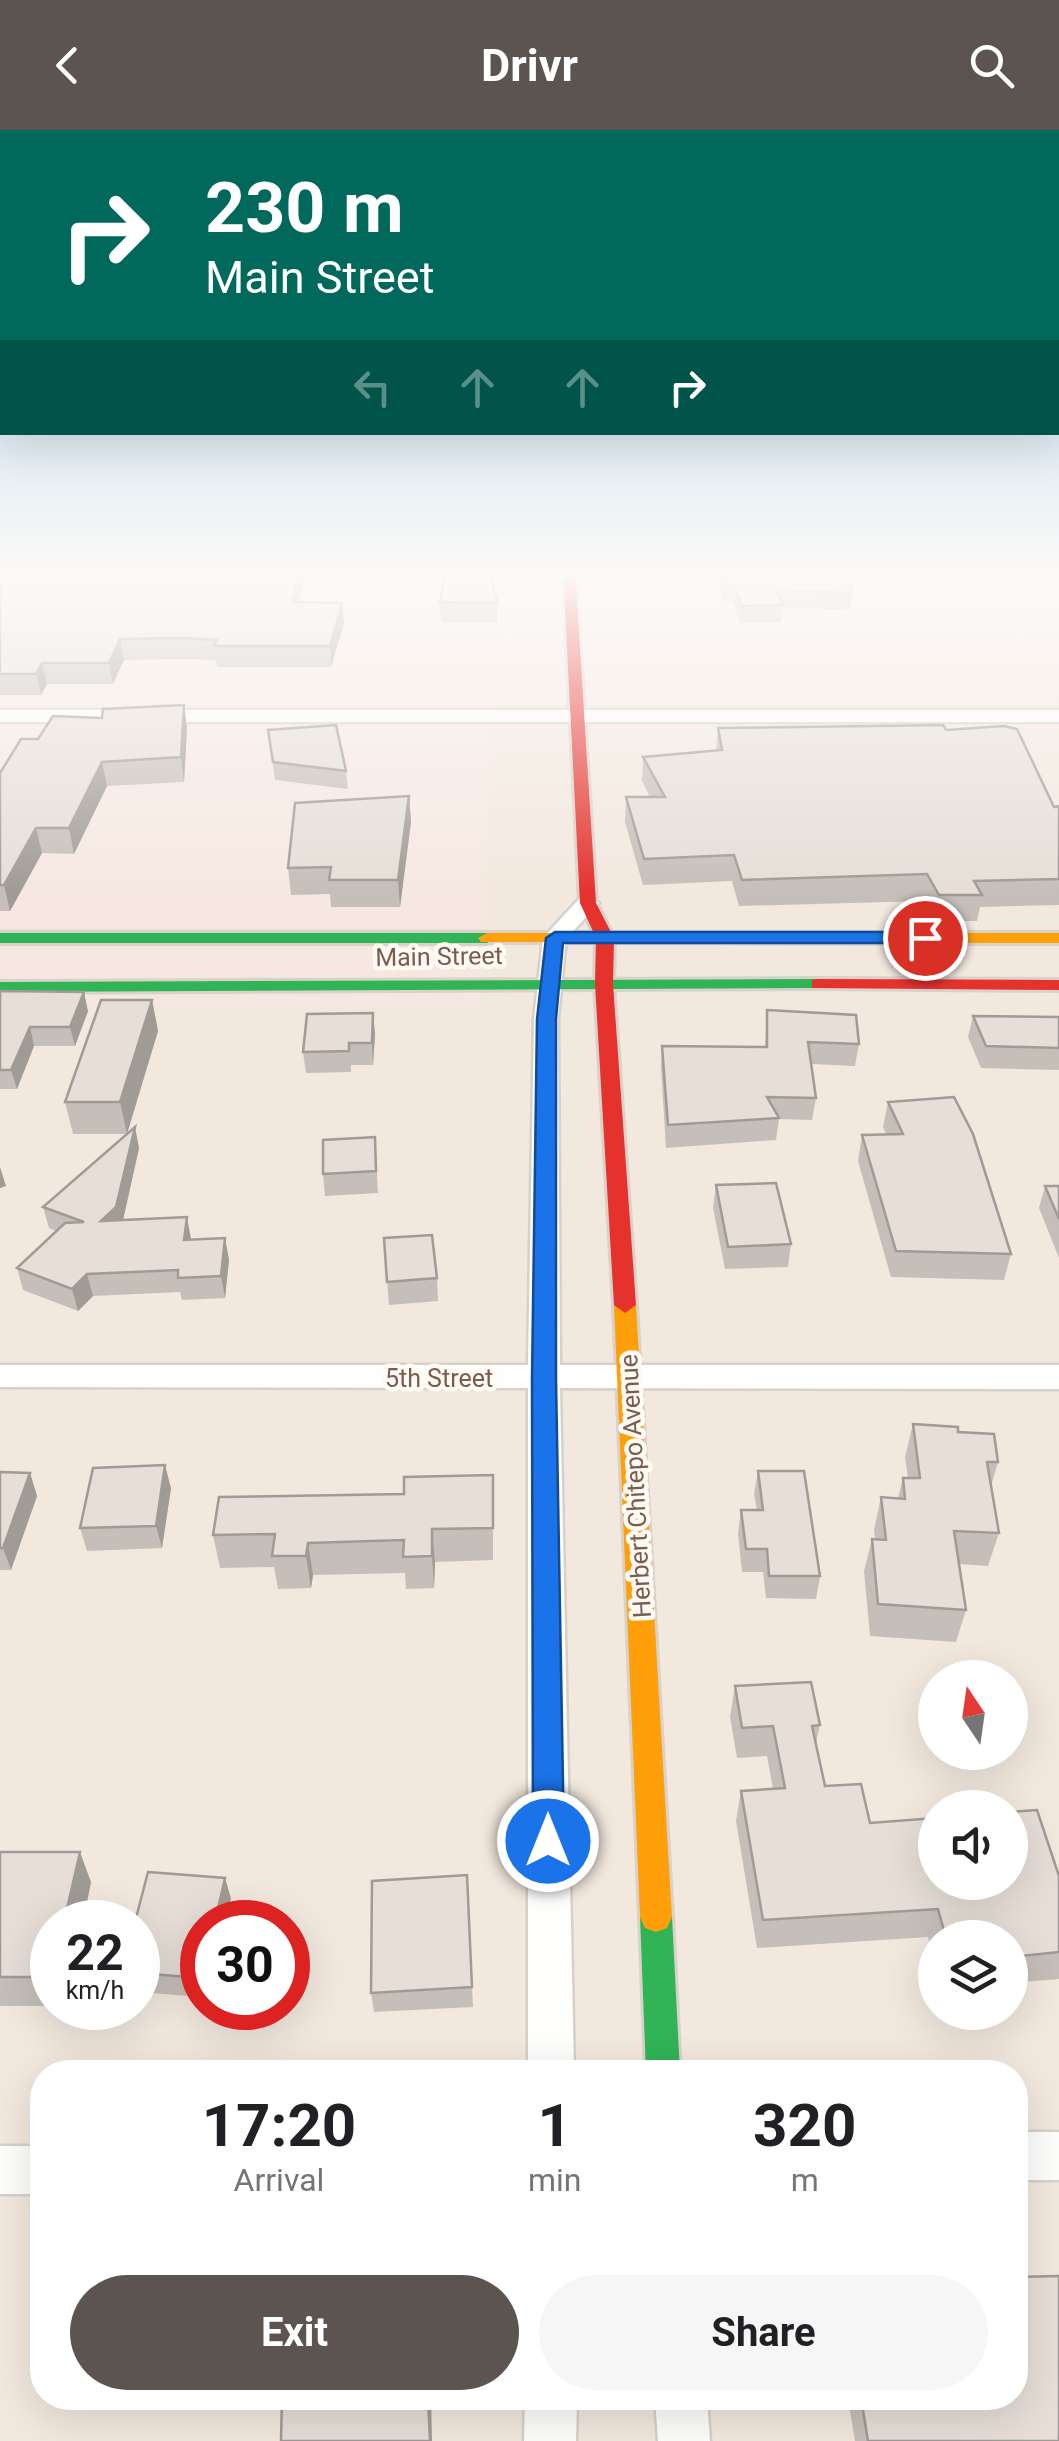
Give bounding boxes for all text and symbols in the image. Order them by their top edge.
icon: back [40,38,95,93]
icon: search [964,38,1019,93]
text: Drivr [481,39,578,92]
text: 230 m [205,167,404,249]
icon: right [40,170,170,300]
text: Main Street [205,251,434,304]
icon: left [345,360,400,415]
icon: ahead [450,360,505,415]
icon: ahead [555,360,610,415]
icon: right [660,360,715,415]
pin [883,896,968,981]
icon: arrive [898,911,953,966]
street label: Main Street [375,941,503,972]
street label: Herbert Chitepo Avenue [614,1353,657,1619]
street label: 5th Street [385,1364,493,1393]
north arrow [918,1660,1028,1770]
map controls [918,1660,1028,2030]
position arrow [496,1789,600,1893]
button: sound [918,1790,1028,1900]
speed limit sign: 30 [180,1900,310,2030]
button: layers [918,1920,1028,2030]
text: 22 [66,1924,124,1982]
text: km/h [66,1976,124,2005]
text: 17:20 [202,2090,356,2161]
text: 1 [537,2090,572,2161]
text: 320 [753,2090,856,2161]
text: Arrival [234,2161,324,2199]
text: min [528,2161,581,2199]
text: m [791,2161,819,2199]
button: Exit [70,2275,519,2390]
button: Share [539,2275,988,2390]

